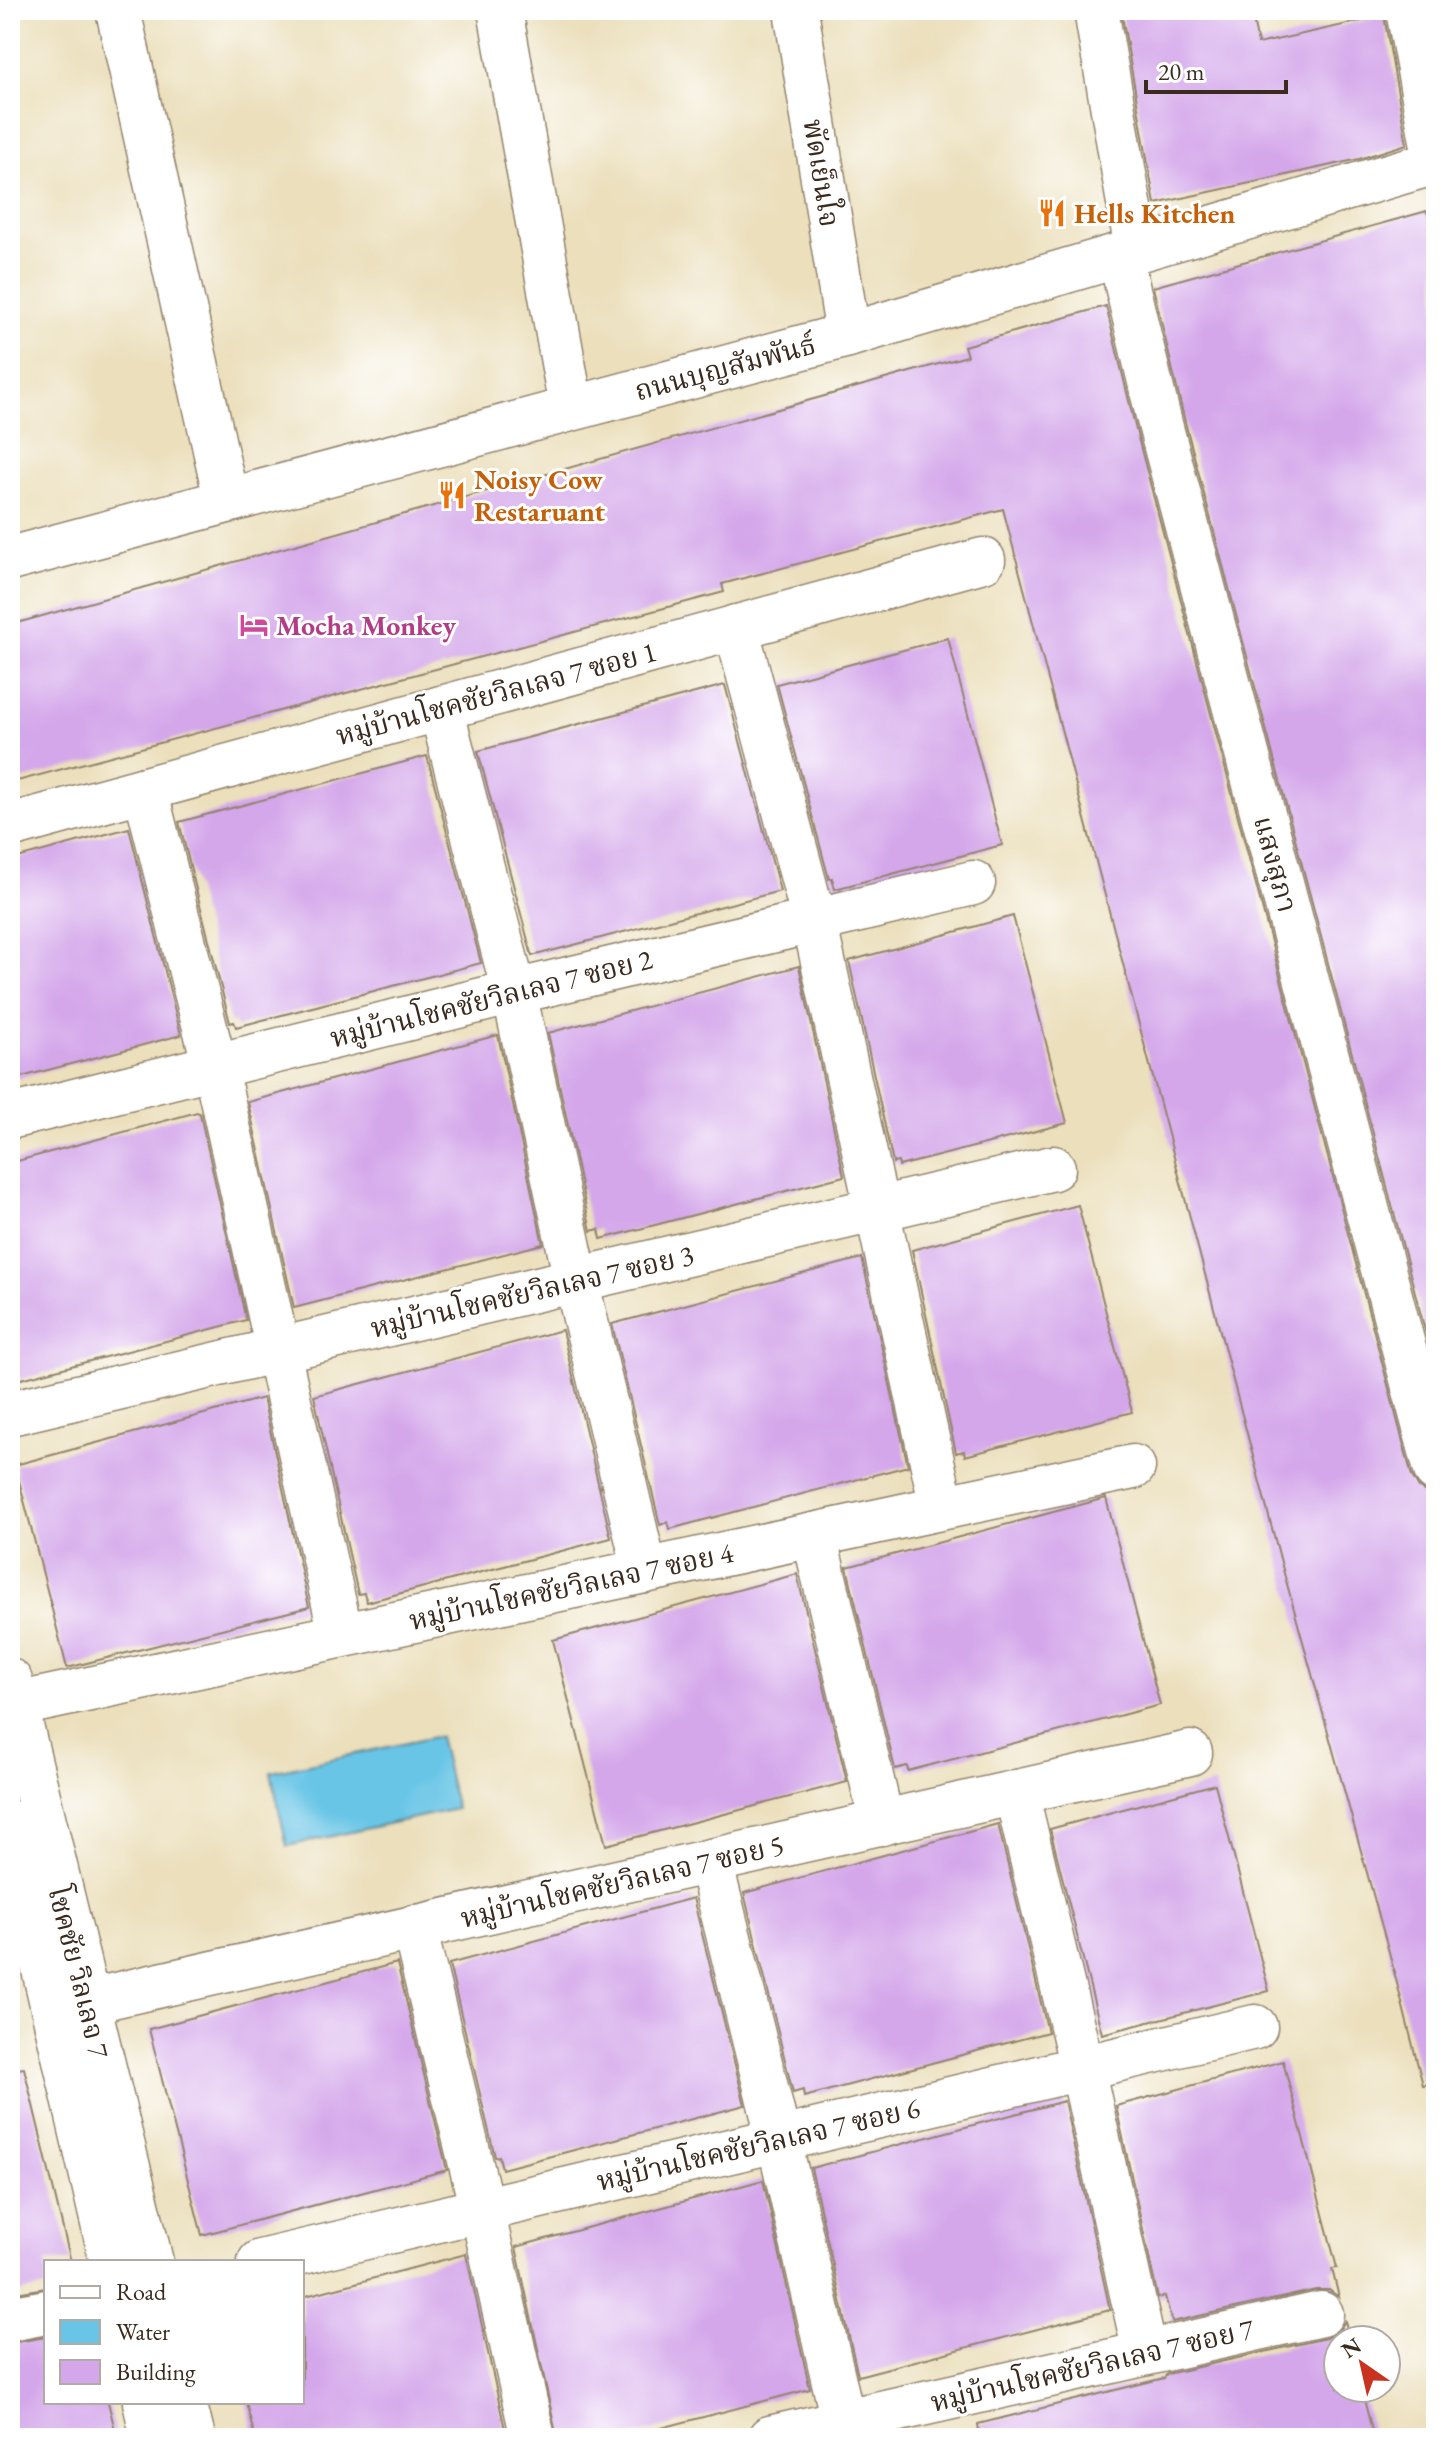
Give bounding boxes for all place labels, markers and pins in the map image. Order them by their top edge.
place label: Hells Kitchen [1074,195,1236,231]
restaurant icon: Hells Kitchen [1037,198,1067,228]
place label: Noisy Cow Restaruant [474,461,605,529]
restaurant icon: Noisy Cow Restaruant [437,480,467,510]
place label: Mocha Monkey [276,607,456,643]
hotel icon: Mocha Monkey [239,610,269,640]

